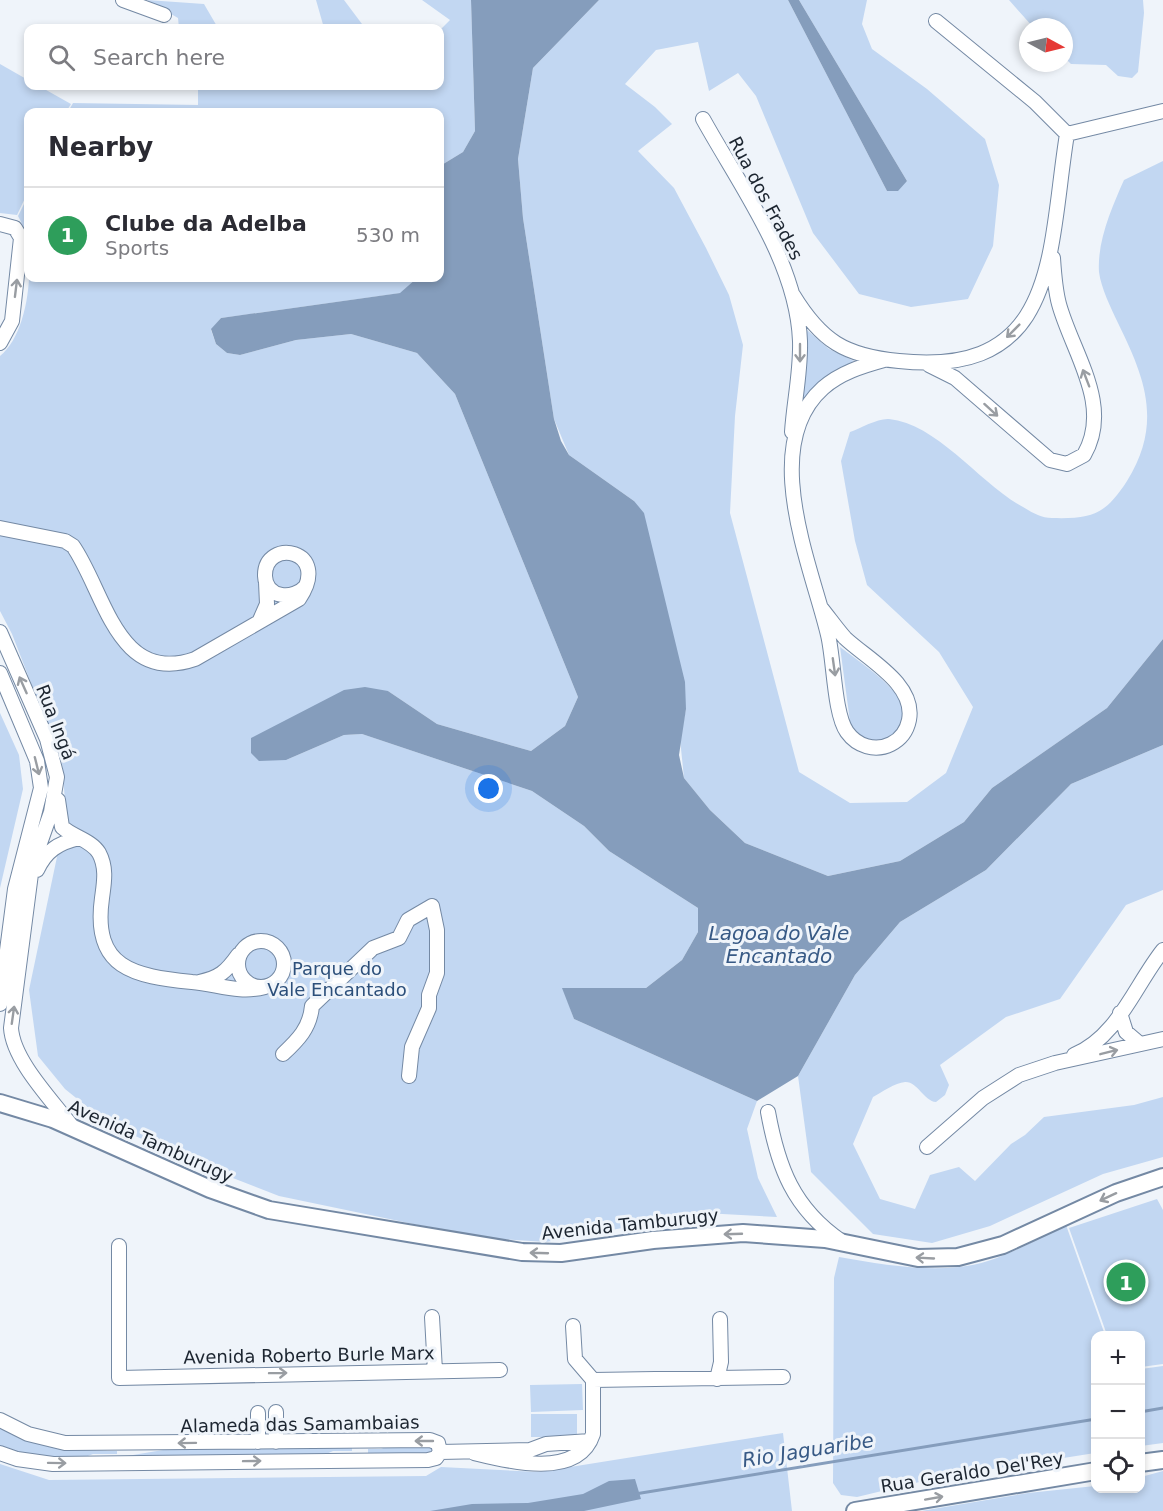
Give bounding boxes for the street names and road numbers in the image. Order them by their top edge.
street label: Rua dos Frades [725,133,807,263]
street label: Rua Ingá [32,681,80,763]
street label: Avenida Tamburugy [65,1095,237,1187]
street label: Avenida Tamburugy [540,1204,720,1244]
street label: Avenida Roberto Burle Marx [183,1342,435,1368]
street label: Alameda das Samambaias [180,1411,420,1437]
street label: Rua Geraldo Del'Rey [879,1447,1065,1497]

